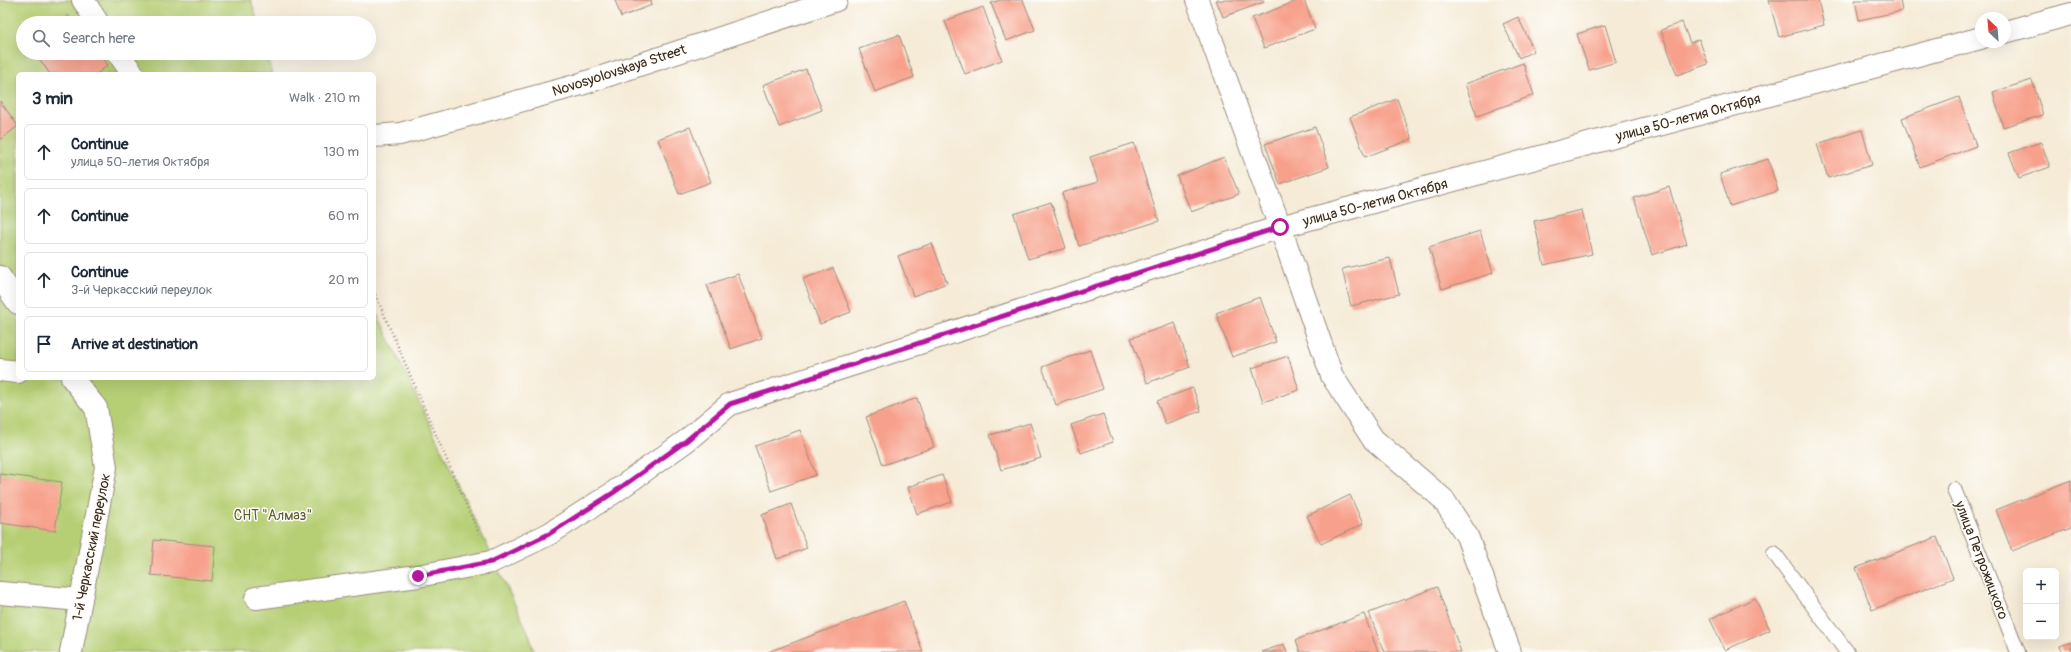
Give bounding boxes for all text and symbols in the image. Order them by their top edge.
north arrow [1975,12,2011,48]
search box [16,16,376,60]
icon: search [30,27,52,49]
text: Search here [62,29,135,48]
street label: Novosyolovskaya Street [550,41,689,100]
text: 3 min [32,88,73,109]
text: Walk · 210 m [289,90,360,106]
street label: улица 50-летия Октября [1613,90,1762,145]
text: Continue [71,135,129,154]
icon: ahead [33,141,55,163]
text: 130 m [323,144,359,160]
text: улица 50-летия Октября [71,154,209,170]
street label: улица 50-летия Октября [1300,175,1449,230]
icon: ahead [33,205,55,227]
text: Continue [71,207,129,226]
text: 60 m [328,208,359,224]
route start [1271,218,1289,236]
text: Continue [71,263,129,282]
icon: ahead [33,269,55,291]
text: 20 m [328,272,359,288]
text: 3-й Черкасский переулок [71,282,212,298]
icon: arrive [33,333,55,355]
text: Arrive at destination [71,335,198,354]
street label: 1-й Черкасский переулок [69,472,114,622]
street label: улица Петрожицкого [1951,498,2012,622]
park label: СНТ "Алмаз" [234,507,312,524]
route end [409,567,427,585]
map controls [2023,568,2059,640]
button: + [2023,568,2059,604]
button: − [2023,604,2059,640]

